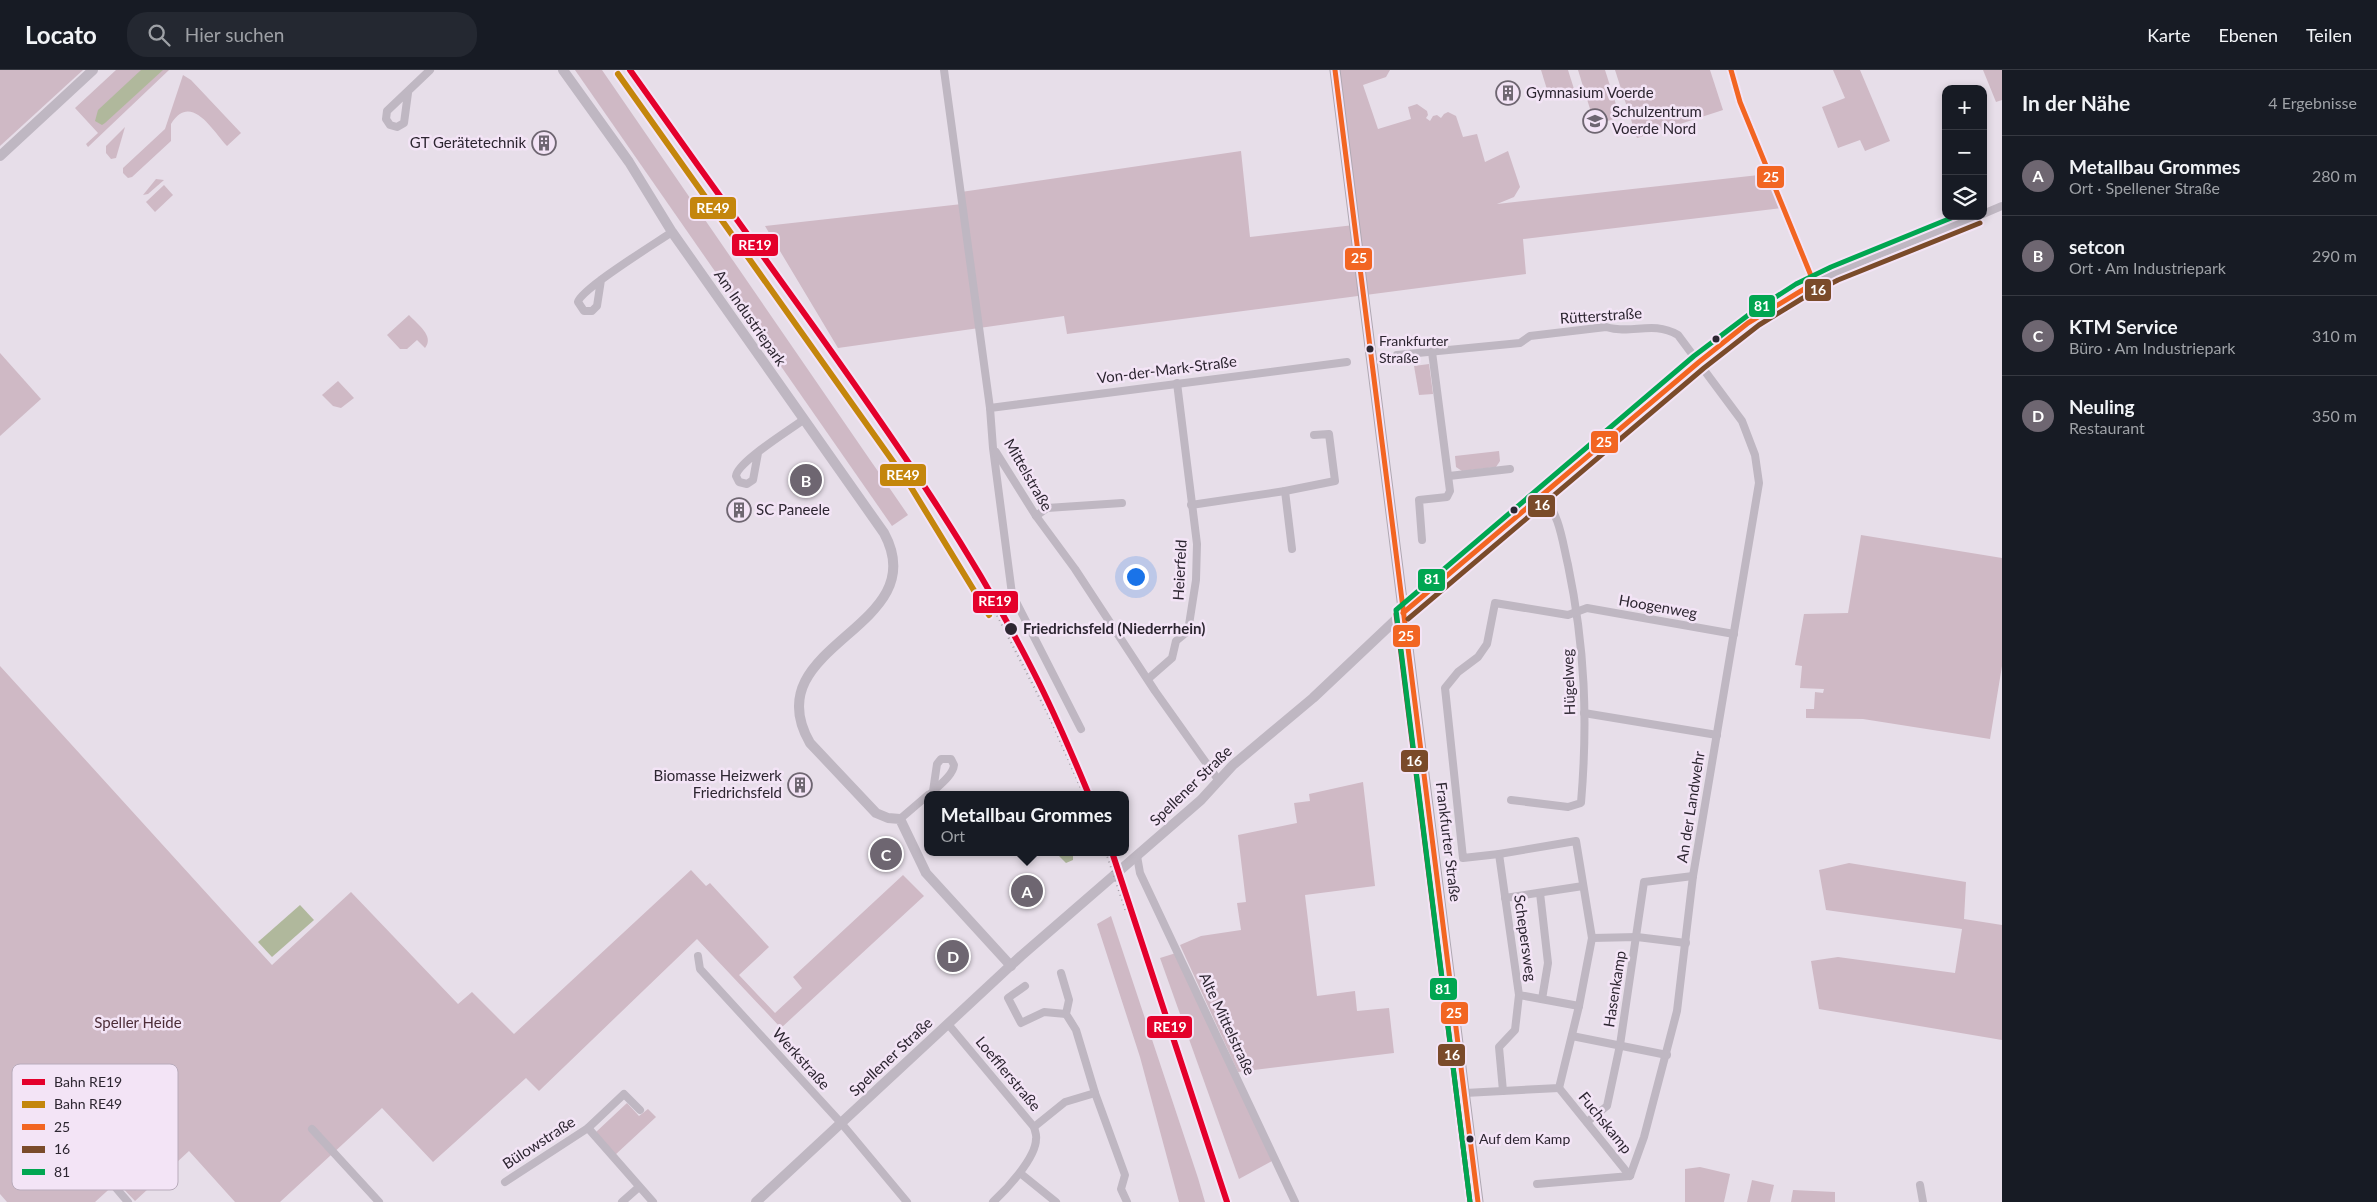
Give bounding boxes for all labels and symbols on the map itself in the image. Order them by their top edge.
building icon: Gymnasium Voerde [1495,80,1521,106]
place label: Gymnasium Voerde [1526,83,1654,101]
place label: Schulzentrum Voerde Nord [1612,102,1702,137]
school or university icon: Schulzentrum Voerde Nord [1582,108,1608,134]
building icon: GT Gerätetechnik [531,130,557,156]
place label: GT Gerätetechnik [410,133,526,151]
line badge: 25 [1756,165,1785,189]
text: 25 [1763,168,1779,185]
line badge: RE49 [689,196,737,220]
text: RE49 [696,199,730,216]
line badge: RE19 [731,233,779,257]
text: RE19 [738,236,772,253]
line badge: 25 [1344,247,1373,271]
text: 25 [1351,249,1367,266]
street label: Am Industriepark [711,266,791,369]
line badge: 16 [1804,278,1832,302]
text: 16 [1810,281,1826,298]
line badge: 81 [1748,294,1776,318]
text: 81 [1754,297,1770,314]
street label: Rütterstraße [1559,303,1643,327]
place label: Frankfurter Straße [1379,332,1448,366]
unlabelled marker [1711,334,1721,344]
marker: Frankfurter Straße [1365,344,1375,354]
street label: Von-der-Mark-Straße [1096,351,1238,387]
line badge: 25 [1590,430,1619,454]
text: 25 [1596,433,1612,450]
street label: Mittelstraße [1001,435,1057,514]
pin: B [790,461,822,499]
line badge: RE49 [879,463,927,487]
text: RE49 [886,466,920,483]
line badge: 16 [1527,494,1556,518]
text: 16 [1534,496,1550,513]
building icon: SC Paneele [726,497,752,523]
place label: SC Paneele [756,500,830,518]
unlabelled marker [1509,505,1519,515]
street label: Heierfeld [1168,539,1190,601]
your location [1123,564,1149,590]
line badge: 81 [1417,568,1446,592]
text: 81 [1424,570,1440,587]
line badge: RE19 [972,590,1019,614]
street label: Hoogenweg [1617,590,1699,622]
text: RE19 [978,592,1012,609]
place label: Friedrichsfeld (Niederrhein) [1023,619,1205,637]
marker: Friedrichsfeld (Niederrhein) [1003,621,1019,637]
line badge: 25 [1392,624,1421,648]
text: 25 [1398,627,1414,644]
street label: Hügelweg [1558,648,1578,715]
street label: Spellener Straße [1146,742,1235,829]
line badge: 16 [1400,749,1429,773]
street label: An der Landwehr [1672,749,1708,864]
text: 16 [1406,752,1422,769]
place label: Biomasse Heizwerk Friedrichsfeld [654,766,782,801]
building icon: Biomasse Heizwerk Friedrichsfeld [787,772,813,798]
street label: Frankfurter Straße [1433,781,1465,903]
pin: C [870,835,902,873]
pin: A [1011,872,1043,910]
street label: Schepersweg [1511,893,1541,982]
pin: D [937,937,969,975]
street label: Hasenkamp [1599,949,1629,1028]
street label: Alte Mittelstraße [1196,969,1260,1078]
line badge: 81 [1429,977,1458,1001]
text: 81 [1435,980,1451,997]
line badge: 25 [1440,1001,1469,1025]
text: 25 [1446,1004,1462,1021]
park label: Speller Heide [94,1013,182,1031]
street label: Spellener Straße [845,1013,936,1099]
line badge: RE19 [1146,1015,1193,1039]
text: RE19 [1153,1018,1187,1035]
street label: Werkstraße [769,1024,834,1093]
street label: Loefflerstraße [972,1032,1045,1114]
line badge: 16 [1437,1043,1466,1067]
text: 16 [1444,1046,1460,1063]
legend [12,1064,178,1190]
text: Bahn RE19 [54,1073,122,1090]
street label: Fuchskamp [1575,1088,1636,1157]
text: Bahn RE49 [54,1095,122,1112]
street label: Bülowstraße [499,1112,578,1172]
text: 25 [54,1118,70,1135]
place label: Auf dem Kamp [1479,1130,1570,1147]
marker: Auf dem Kamp [1465,1134,1475,1144]
text: 16 [54,1140,70,1157]
text: 81 [54,1163,70,1180]

